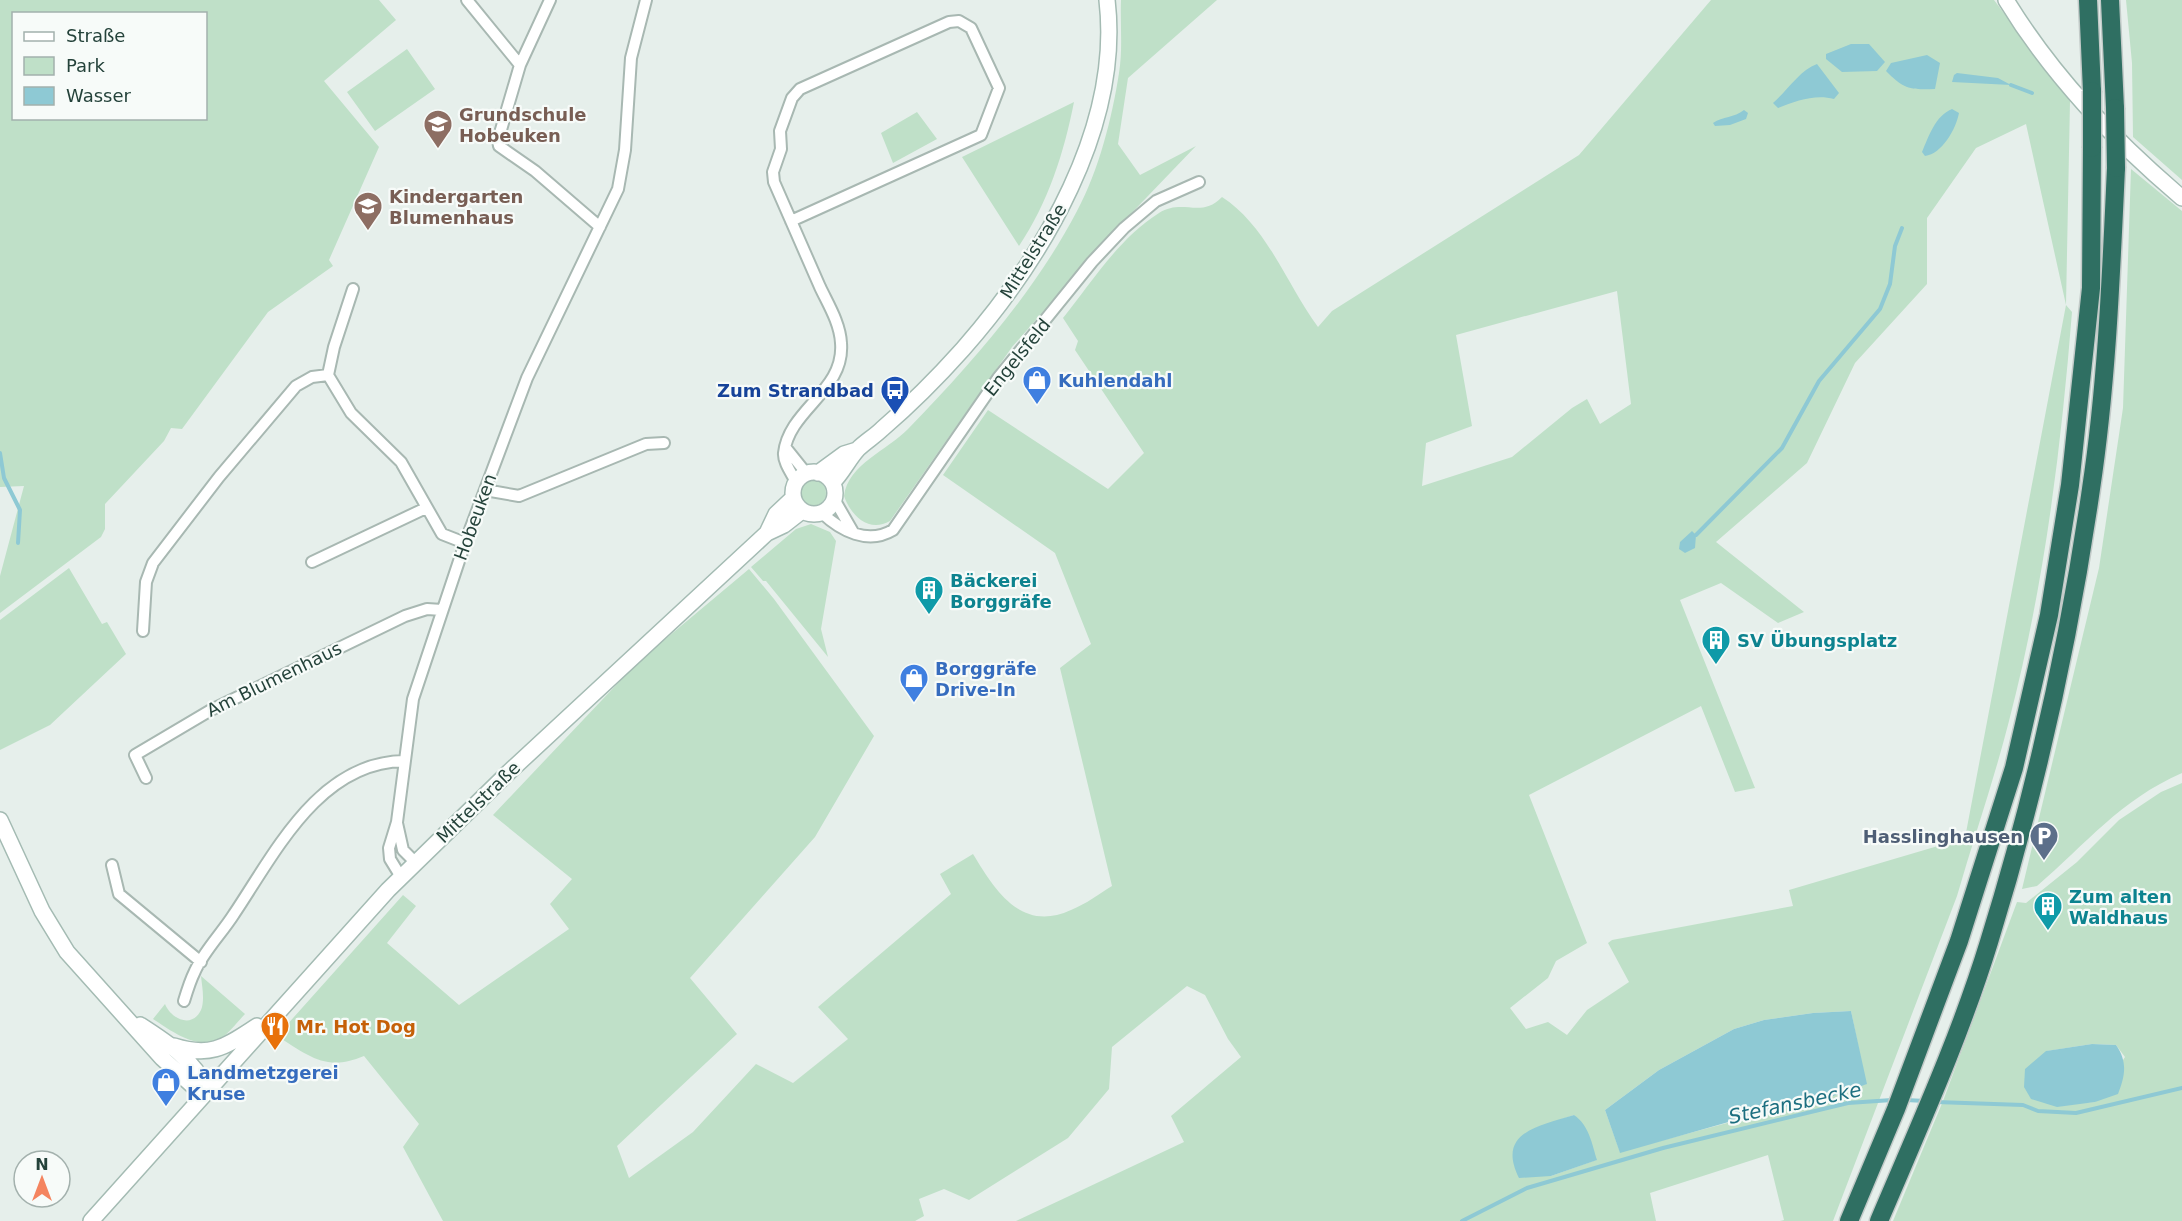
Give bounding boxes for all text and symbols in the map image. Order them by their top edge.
legend [12,12,207,120]
text: Straße [66,25,125,46]
text: Park [66,55,105,76]
text: Wasser [66,85,132,106]
place label: Grundschule Hobeuken [459,104,587,146]
school or university icon: Grundschule Hobeuken [422,108,454,150]
place label: Kindergarten Blumenhaus [389,186,523,228]
school or university icon: Kindergarten Blumenhaus [352,190,384,232]
street label: Mittelstraße [995,200,1071,302]
street label: Engelsfeld [979,314,1055,400]
shop icon: Kuhlendahl [1021,364,1053,406]
place label: Kuhlendahl [1058,370,1172,391]
bus stop icon: Zum Strandbad [879,374,911,416]
place label: Zum Strandbad [717,380,874,401]
street label: Hobeuken [450,471,500,563]
place label: Bäckerei Borggräfe [950,570,1052,612]
building icon: Bäckerei Borggräfe [913,574,945,616]
building icon: SV Übungsplatz [1700,624,1732,666]
place label: SV Übungsplatz [1737,630,1897,651]
street label: Am Blumenhaus [203,637,345,721]
place label: Borggräfe Drive-In [935,658,1037,700]
shop icon: Borggräfe Drive-In [898,662,930,704]
street label: Mittelstraße [432,757,524,847]
parking icon: Hasslinghausen [2028,820,2060,862]
place label: Hasslinghausen [1863,826,2023,847]
place label: Zum alten Waldhaus [2069,886,2172,928]
building icon: Zum alten Waldhaus [2032,890,2064,932]
restaurant icon: Mr. Hot Dog [259,1010,291,1052]
place label: Mr. Hot Dog [296,1016,416,1037]
place label: Landmetzgerei Kruse [187,1062,339,1104]
shop icon: Landmetzgerei Kruse [150,1066,182,1108]
water label: Stefansbecke [1726,1077,1864,1129]
north arrow [12,1149,72,1209]
text: N [35,1155,49,1174]

